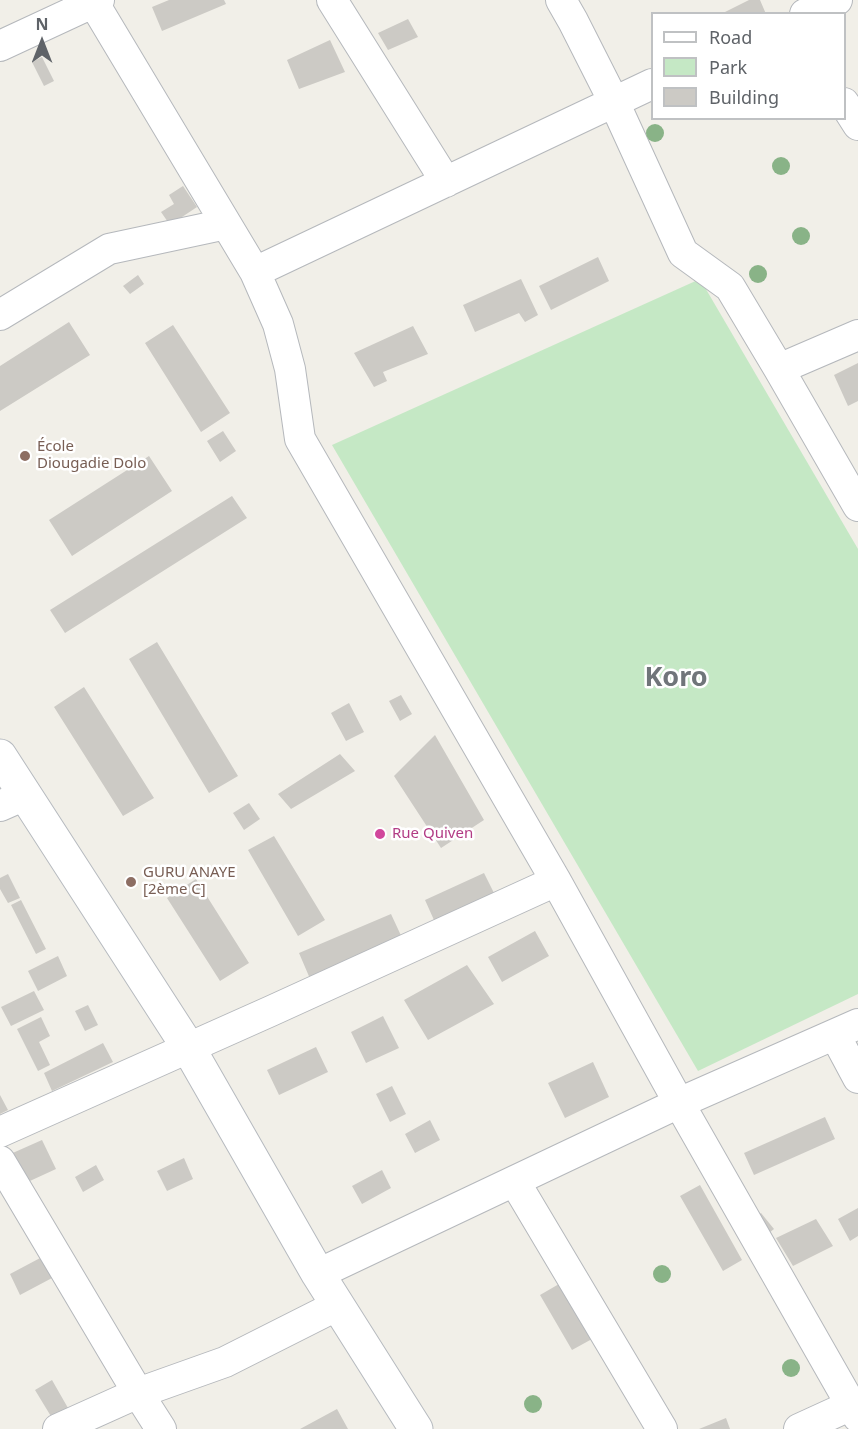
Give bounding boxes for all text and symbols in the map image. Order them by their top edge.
north arrow [12,12,72,72]
legend [651,12,846,120]
text: N [35,13,49,35]
text: Road [709,25,752,49]
text: Park [709,55,747,79]
text: Building [709,85,779,109]
place label: École Diougadie Dolo [37,438,146,473]
marker: École Diougadie Dolo [18,449,32,463]
district label: Koro [644,662,708,694]
place label: Rue Quiven [392,825,473,843]
marker: Rue Quiven [373,827,387,841]
place label: GURU ANAYE [2ème C] [143,864,236,899]
marker: GURU ANAYE [2ème C] [124,875,138,889]

